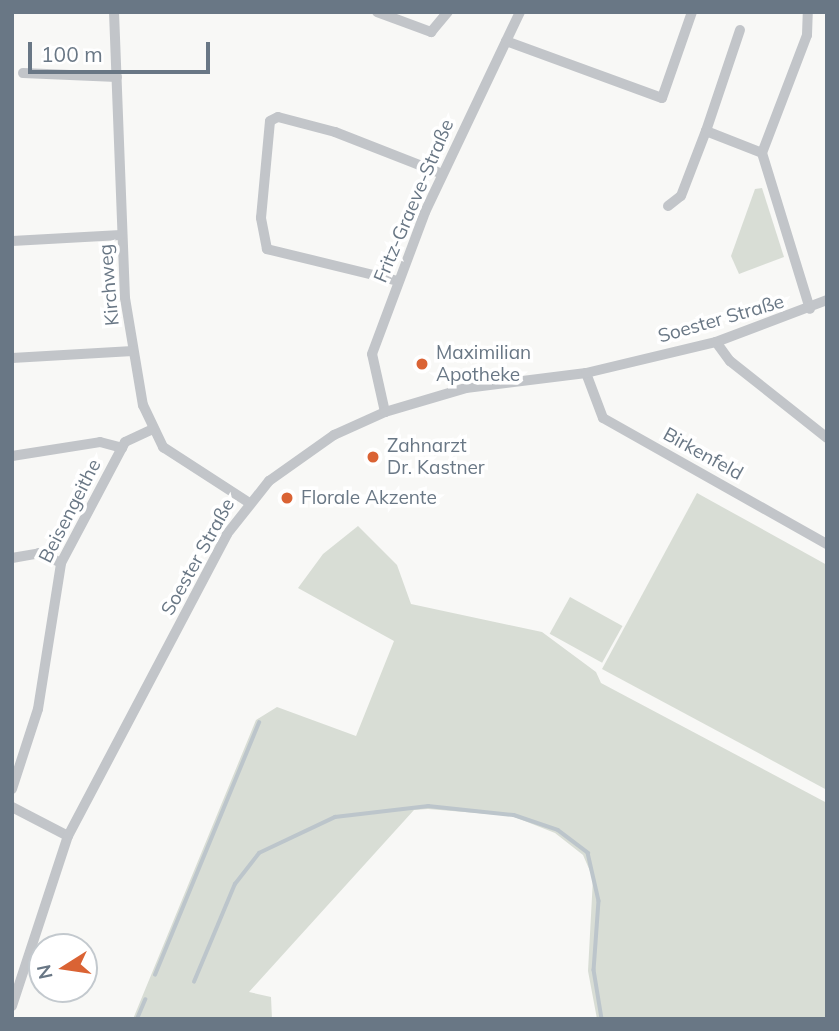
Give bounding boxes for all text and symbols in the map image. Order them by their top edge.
scale bar [32,28,214,72]
text: 100 m [41,41,103,67]
street label: Fritz-Graeve-Straße [369,116,459,286]
street label: Kirchweg [94,243,124,327]
street label: Soester Straße [655,290,787,348]
place label: Maximilian Apotheke [436,342,531,386]
marker: Maximilian Apotheke [414,356,430,372]
street label: Birkenfeld [659,423,747,485]
place label: Zahnarzt Dr. Kastner [387,435,485,479]
marker: Zahnarzt Dr. Kastner [365,449,381,465]
street label: Beisengeithe [34,455,106,567]
place label: Florale Akzente [301,487,437,509]
marker: Florale Akzente [279,490,295,506]
street label: Soester Straße [156,495,240,619]
north arrow [28,933,98,1003]
text: N [31,962,58,981]

